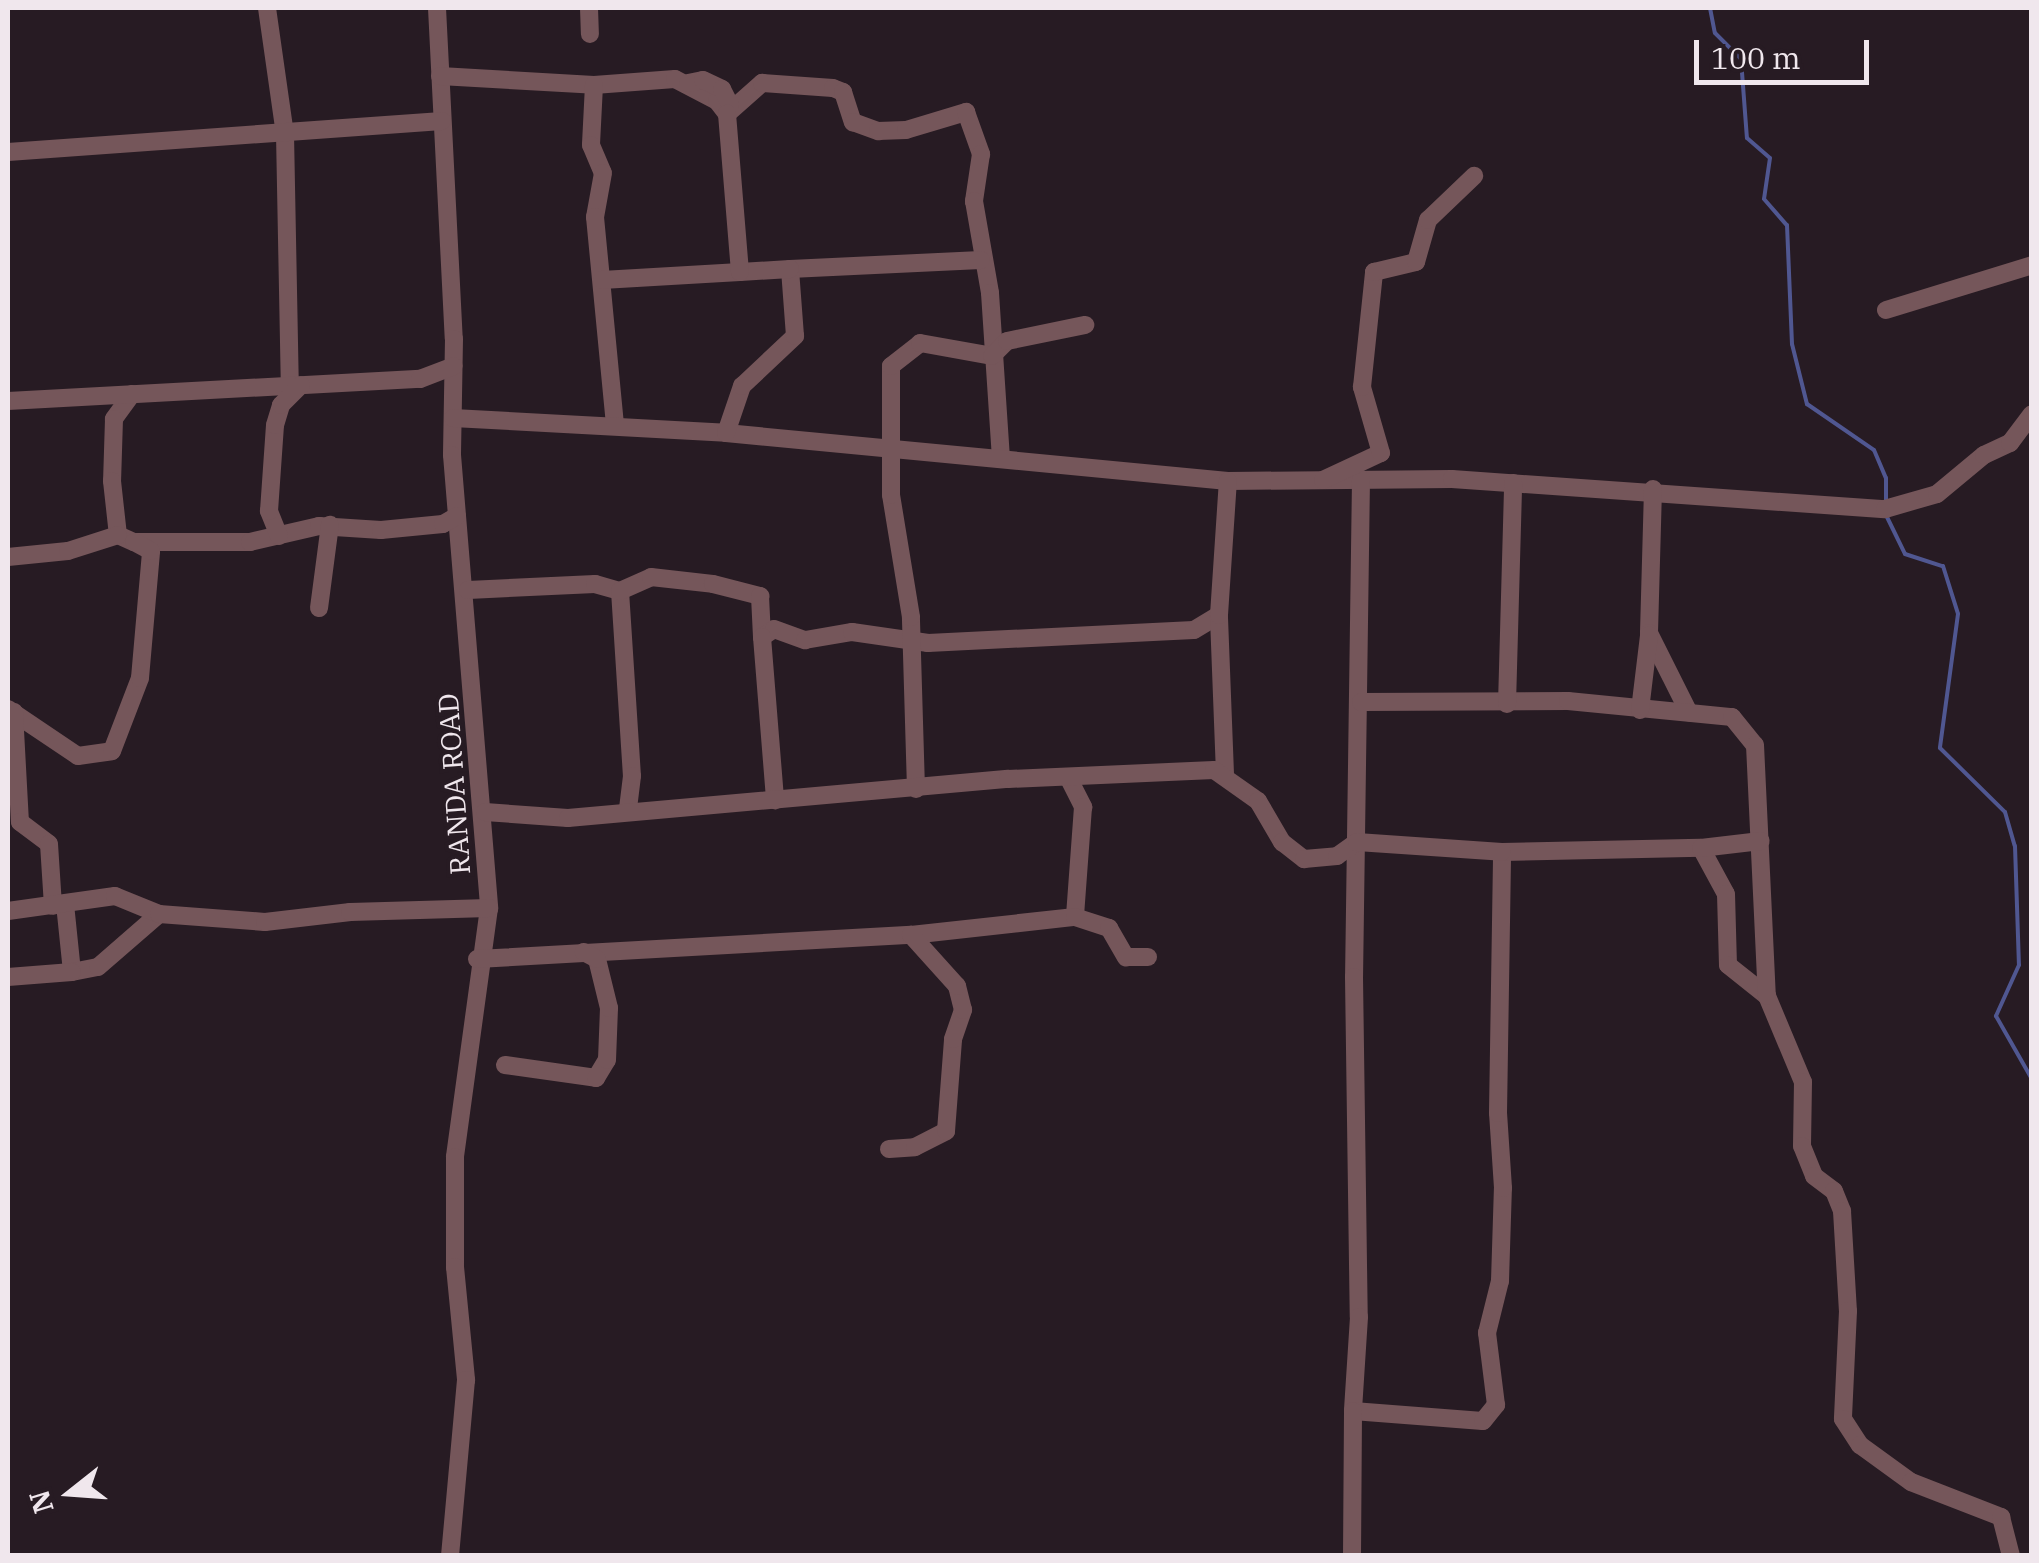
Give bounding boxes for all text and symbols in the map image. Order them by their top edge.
scale bar [1699,20,1874,82]
text: 100 m [1711,38,1801,77]
street label: RANDA ROAD [431,692,477,876]
north arrow [20,1443,120,1543]
text: N [20,1486,62,1518]

